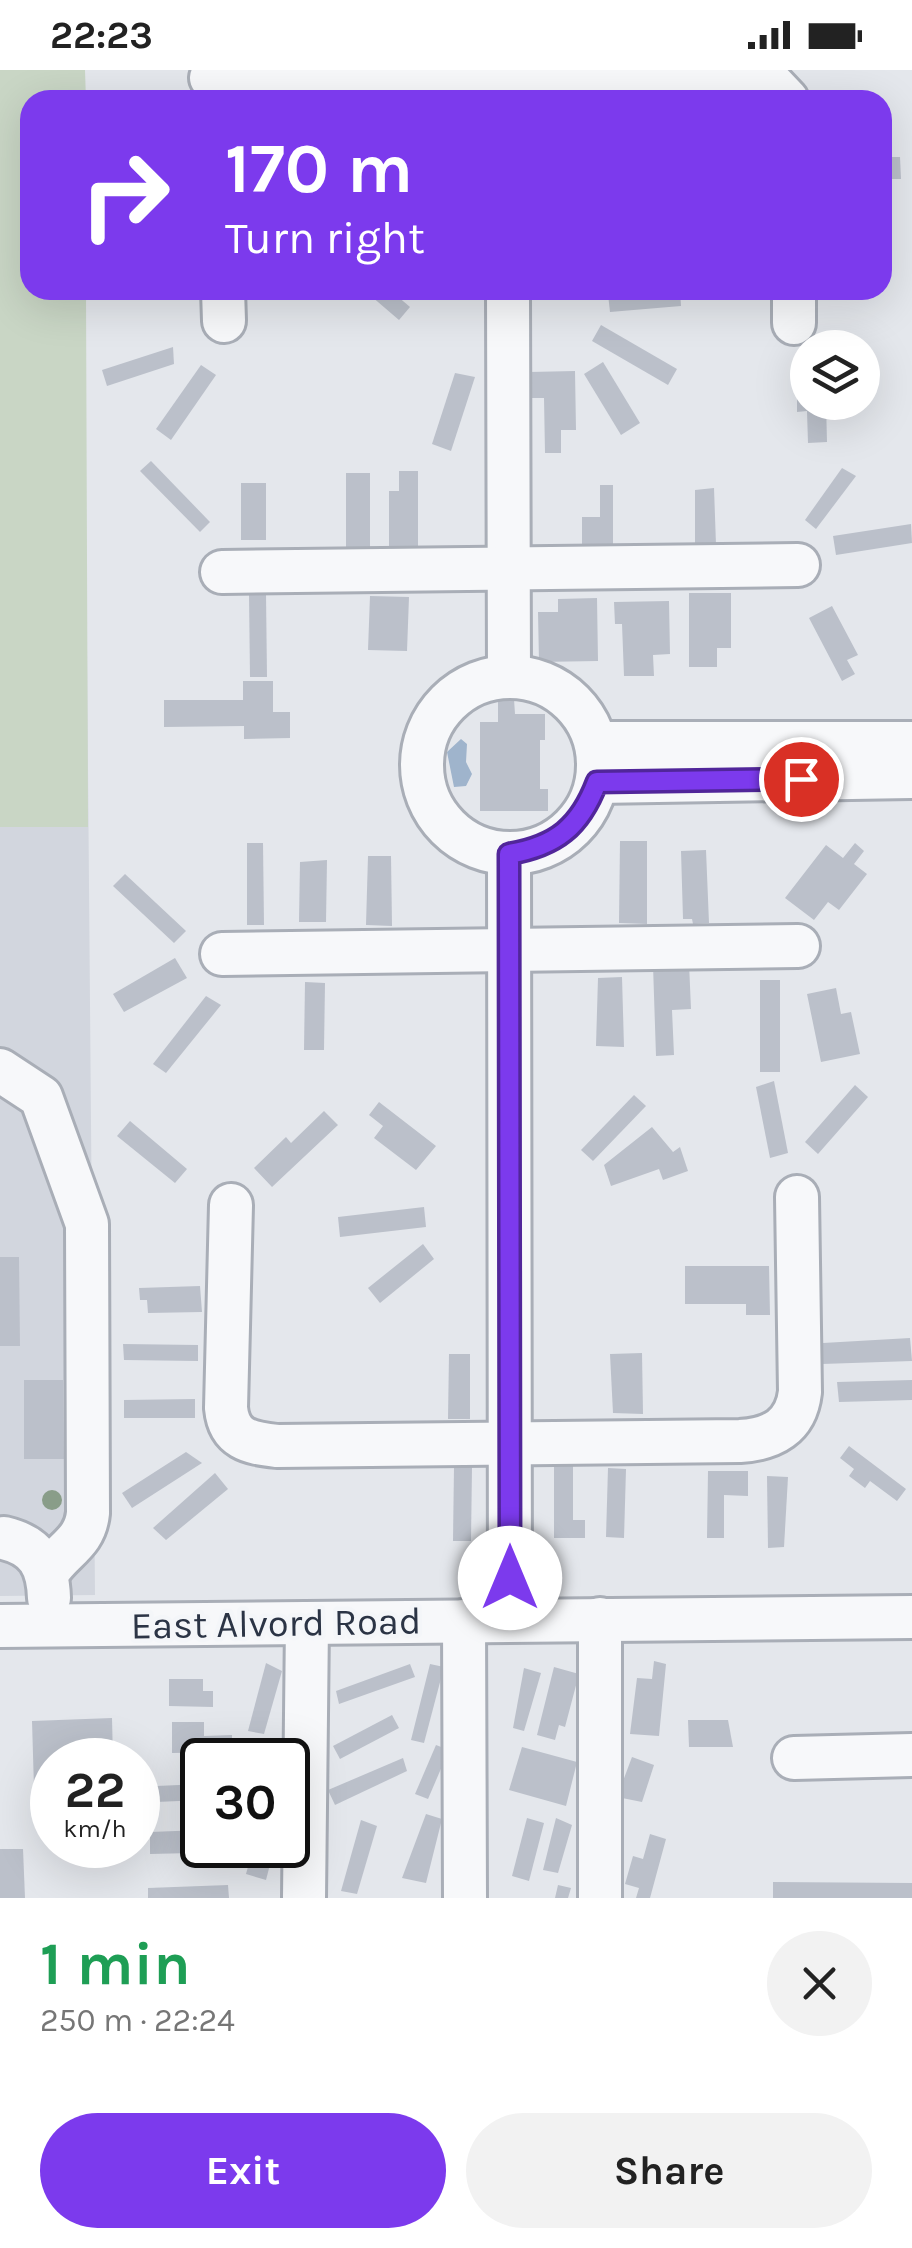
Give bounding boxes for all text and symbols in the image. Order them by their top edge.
text: 22:23 [50,13,153,58]
text: 170 m [225,128,413,210]
icon: right [60,130,190,260]
text: Turn right [225,212,425,264]
map controls [790,330,880,420]
button: layers [790,330,880,420]
pin [759,737,844,822]
icon: arrive [774,752,829,807]
position arrow [458,1526,562,1630]
street label: East Alvord Road [130,1598,422,1649]
speed limit sign: 30 [180,1738,310,1868]
text: 22 [65,1761,125,1820]
text: km/h [63,1814,127,1843]
text: 1 min [40,1929,191,1999]
button: close [767,1931,872,2036]
text: 250 m · 22:24 [40,2002,235,2039]
button: Exit [40,2113,446,2228]
button: Share [466,2113,872,2228]

